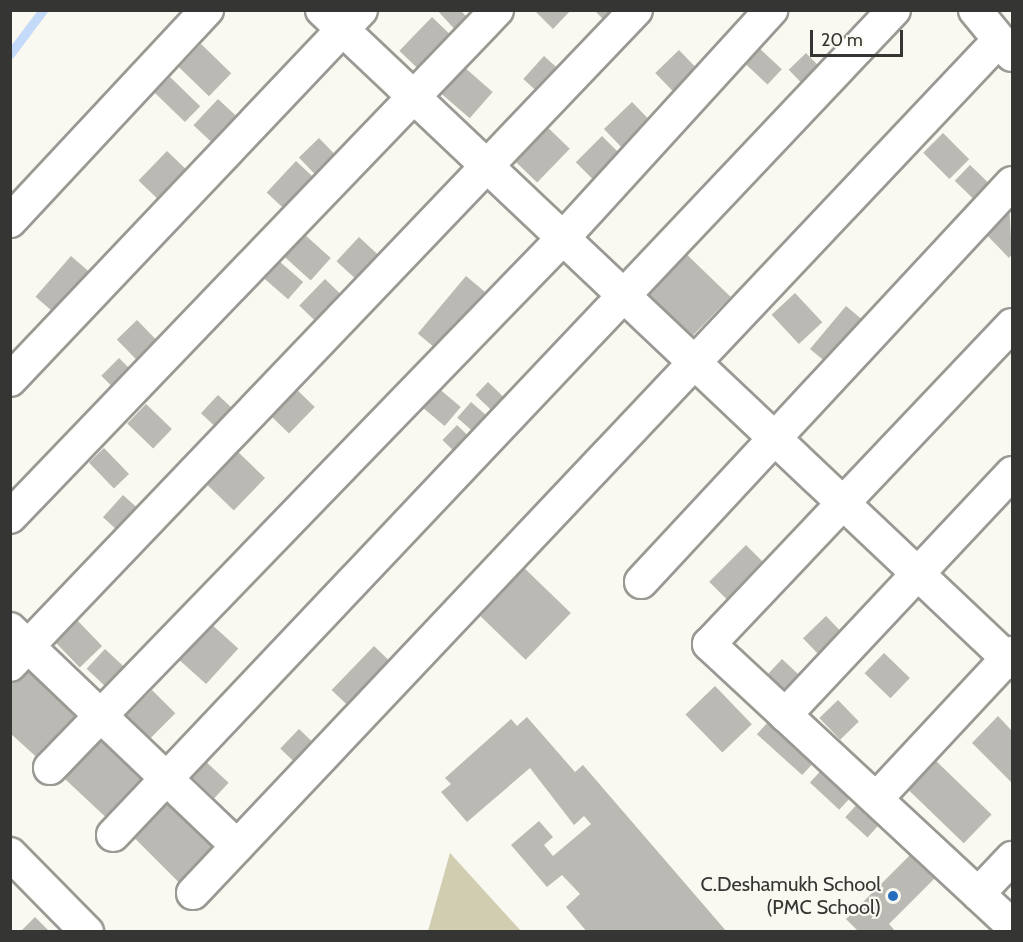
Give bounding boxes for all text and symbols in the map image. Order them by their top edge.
scale bar [813,18,906,56]
text: 20 m [821,29,863,51]
place label: C.Deshamukh School (PMC School) [701,873,881,920]
marker: C.Deshamukh School (PMC School) [886,889,900,903]

